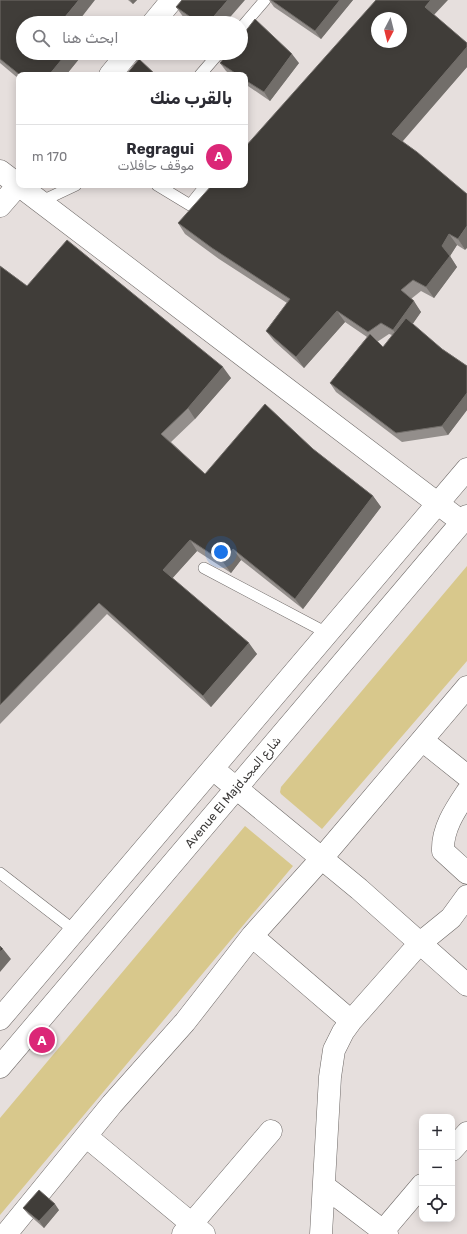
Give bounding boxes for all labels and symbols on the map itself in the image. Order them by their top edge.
north arrow [371,12,407,48]
your location [211,542,231,562]
street label: Avenue El Majdشارع المجد [182,733,285,852]
pin: A [29,1025,55,1055]

